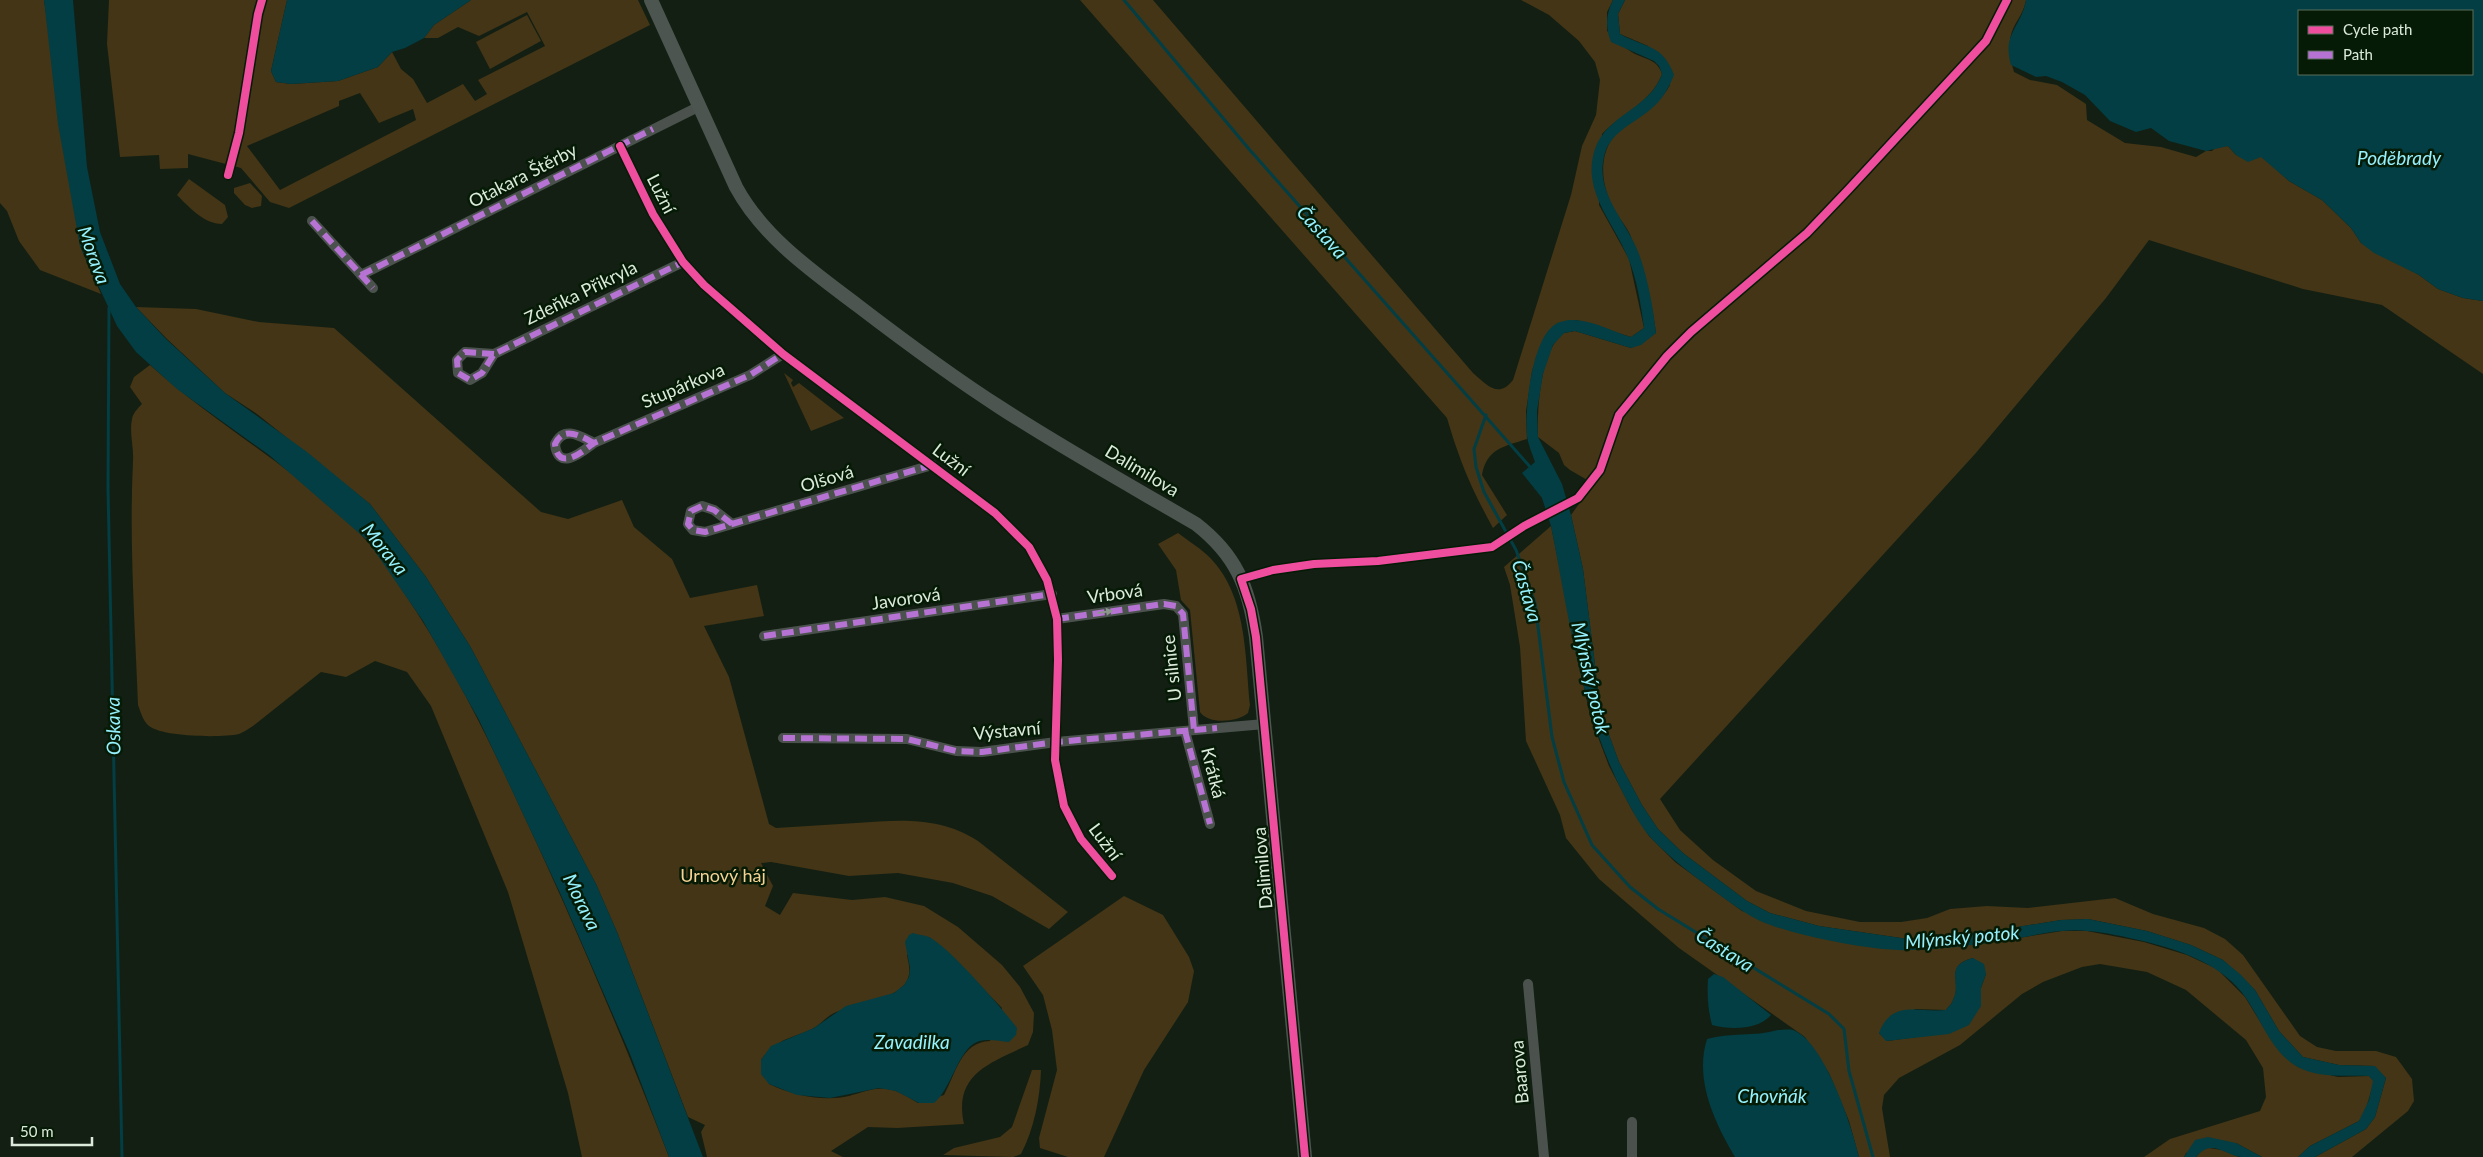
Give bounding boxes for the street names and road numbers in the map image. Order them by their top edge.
street label: Otakara Štěrby [465,138,581,212]
street label: Lužní [643,170,681,218]
street label: Zdeňka Přikryla [521,255,640,329]
street label: Stupárkova [638,358,727,412]
street label: Lužní [929,438,975,481]
street label: Dalimilova [1102,440,1183,501]
street label: Olšová [798,460,856,496]
street label: Vrbová [1086,578,1144,608]
street label: Javorová [870,582,942,614]
street label: U silnice [1157,634,1185,702]
street label: Výstavní [972,716,1042,744]
street label: Krátká [1197,745,1231,801]
street label: Lužní [1085,818,1127,865]
street label: Dalimilova [1247,826,1277,910]
street label: Baarova [1505,1039,1533,1105]

